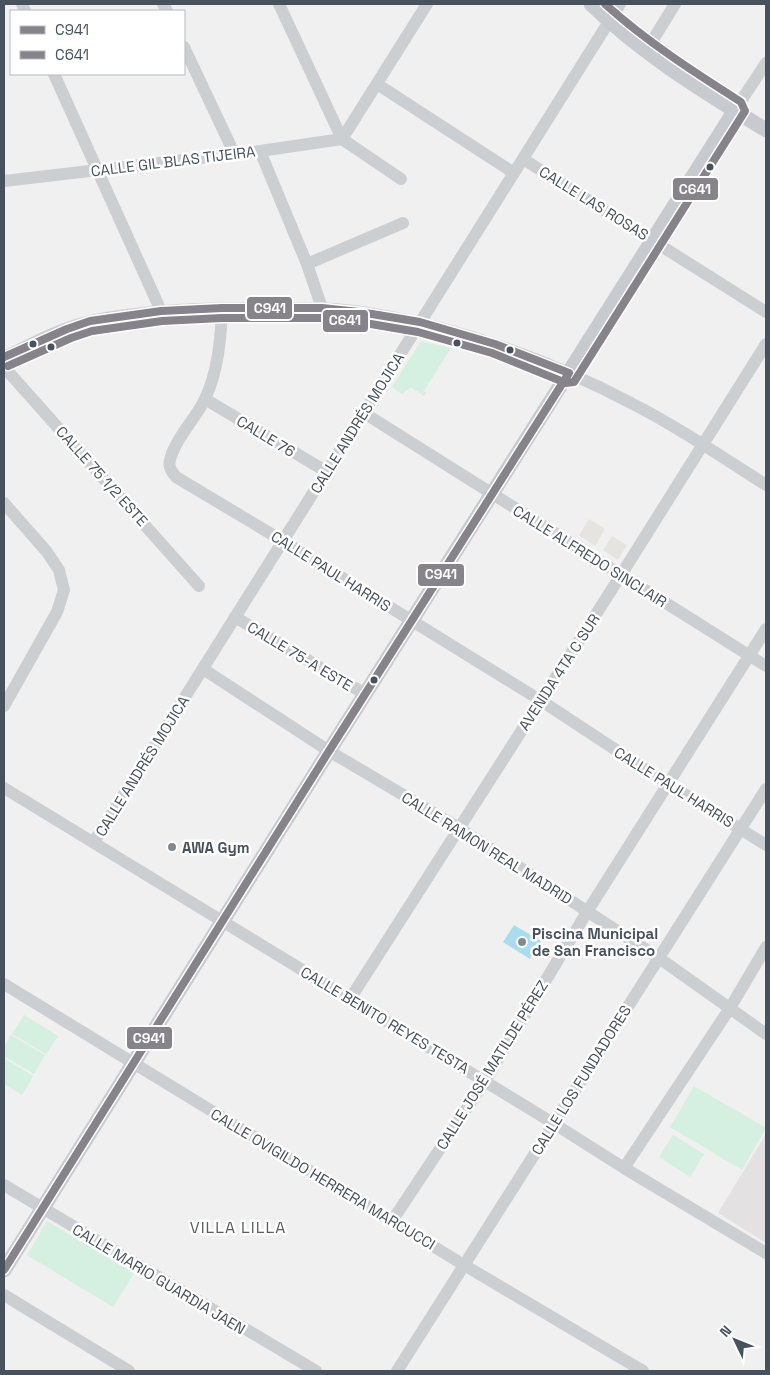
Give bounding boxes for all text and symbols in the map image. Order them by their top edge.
legend [10,10,185,75]
text: C941 [55,20,89,39]
text: C641 [55,45,89,64]
street label: CALLE GIL BLAS TIJEIRA [90,141,257,181]
street label: CALLE LAS ROSAS [536,162,652,244]
unlabelled marker [705,162,715,172]
line badge: C641 [672,177,719,201]
text: C641 [679,180,711,198]
line badge: C941 [246,296,293,320]
text: C941 [254,299,286,317]
line badge: C641 [322,309,369,333]
text: C641 [329,311,361,329]
unlabelled marker [452,338,462,348]
unlabelled marker [28,339,38,349]
unlabelled marker [46,342,56,352]
unlabelled marker [505,345,515,355]
street label: CALLE ANDRÉS MOJICA [306,349,408,497]
street label: CALLE 76 [233,411,299,461]
street label: CALLE 75 1/2 ESTE [52,422,152,530]
street label: CALLE ALFREDO SINCLAIR [509,501,671,611]
street label: CALLE PAUL HARRIS [268,526,394,616]
line badge: C941 [417,563,465,587]
text: C941 [425,565,457,583]
street label: AVENIDA 4TA C SUR [514,610,604,734]
street label: CALLE 75-A ESTE [244,617,356,695]
unlabelled marker [369,675,379,685]
street label: CALLE ANDRÉS MOJICA [91,692,193,840]
street label: CALLE PAUL HARRIS [611,742,737,832]
street label: CALLE RAMON REAL MADRID [398,788,576,909]
place label: AWA Gym [182,838,250,857]
marker: AWA Gym [166,841,178,853]
place label: Piscina Municipal de San Francisco [532,924,658,960]
marker: Piscina Municipal de San Francisco [516,936,528,948]
street label: CALLE BENITO REYES TESTA [297,962,473,1078]
street label: CALLE JOSÉ MATILDE PÉREZ [432,977,552,1153]
street label: CALLE LOS FUNDADORES [527,1002,635,1158]
line badge: C941 [126,1026,173,1050]
text: C941 [133,1029,165,1047]
street label: CALLE OVIGILDO HERRERA MARCUCCI [207,1104,439,1254]
district label: VILLA LILLA [190,1217,286,1238]
street label: CALLE MARIO GUARDIA JAEN [69,1220,249,1338]
north arrow [710,1315,760,1365]
text: N [716,1322,735,1341]

